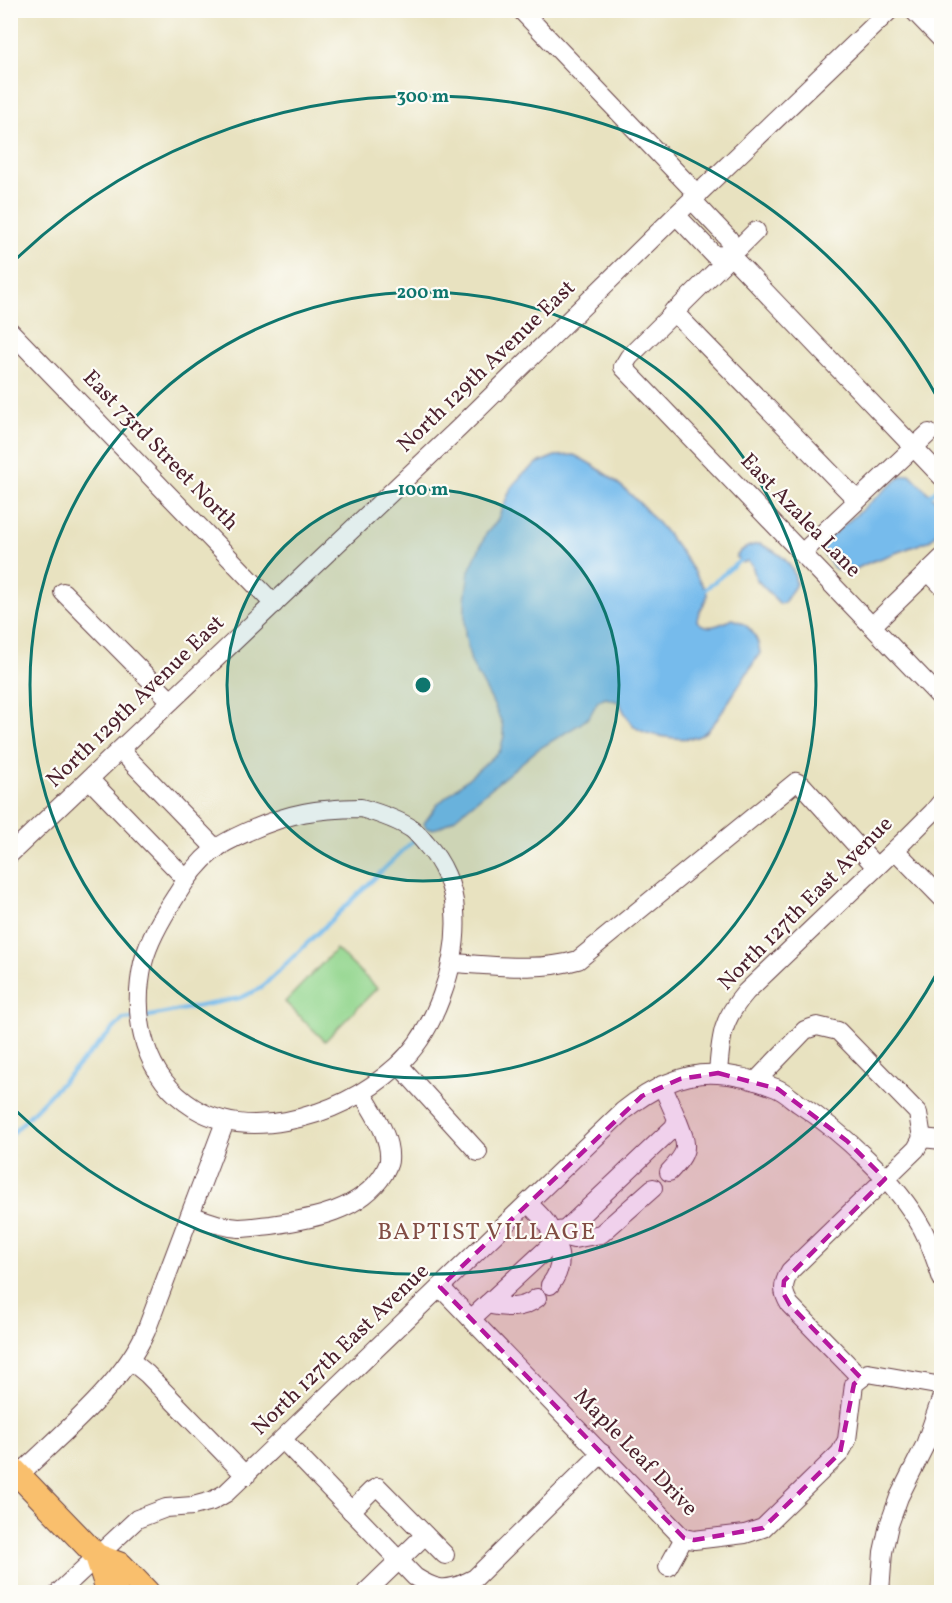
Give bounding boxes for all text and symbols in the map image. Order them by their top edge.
text: 300 m [397,85,449,110]
street label: North 129th Avenue East [391,273,583,460]
text: 200 m [397,281,449,306]
street label: East 73rd Street North [75,364,245,538]
street label: East Azalea Lane [732,447,868,585]
text: 100 m [398,478,448,503]
street label: North 129th Avenue East [40,608,232,795]
centre of rings [413,675,433,695]
street label: North 127th East Avenue [712,810,900,998]
district label: BAPTIST VILLAGE [377,1216,597,1250]
street label: North 127th East Avenue [245,1257,437,1443]
street label: Maple Leaf Drive [566,1382,704,1524]

